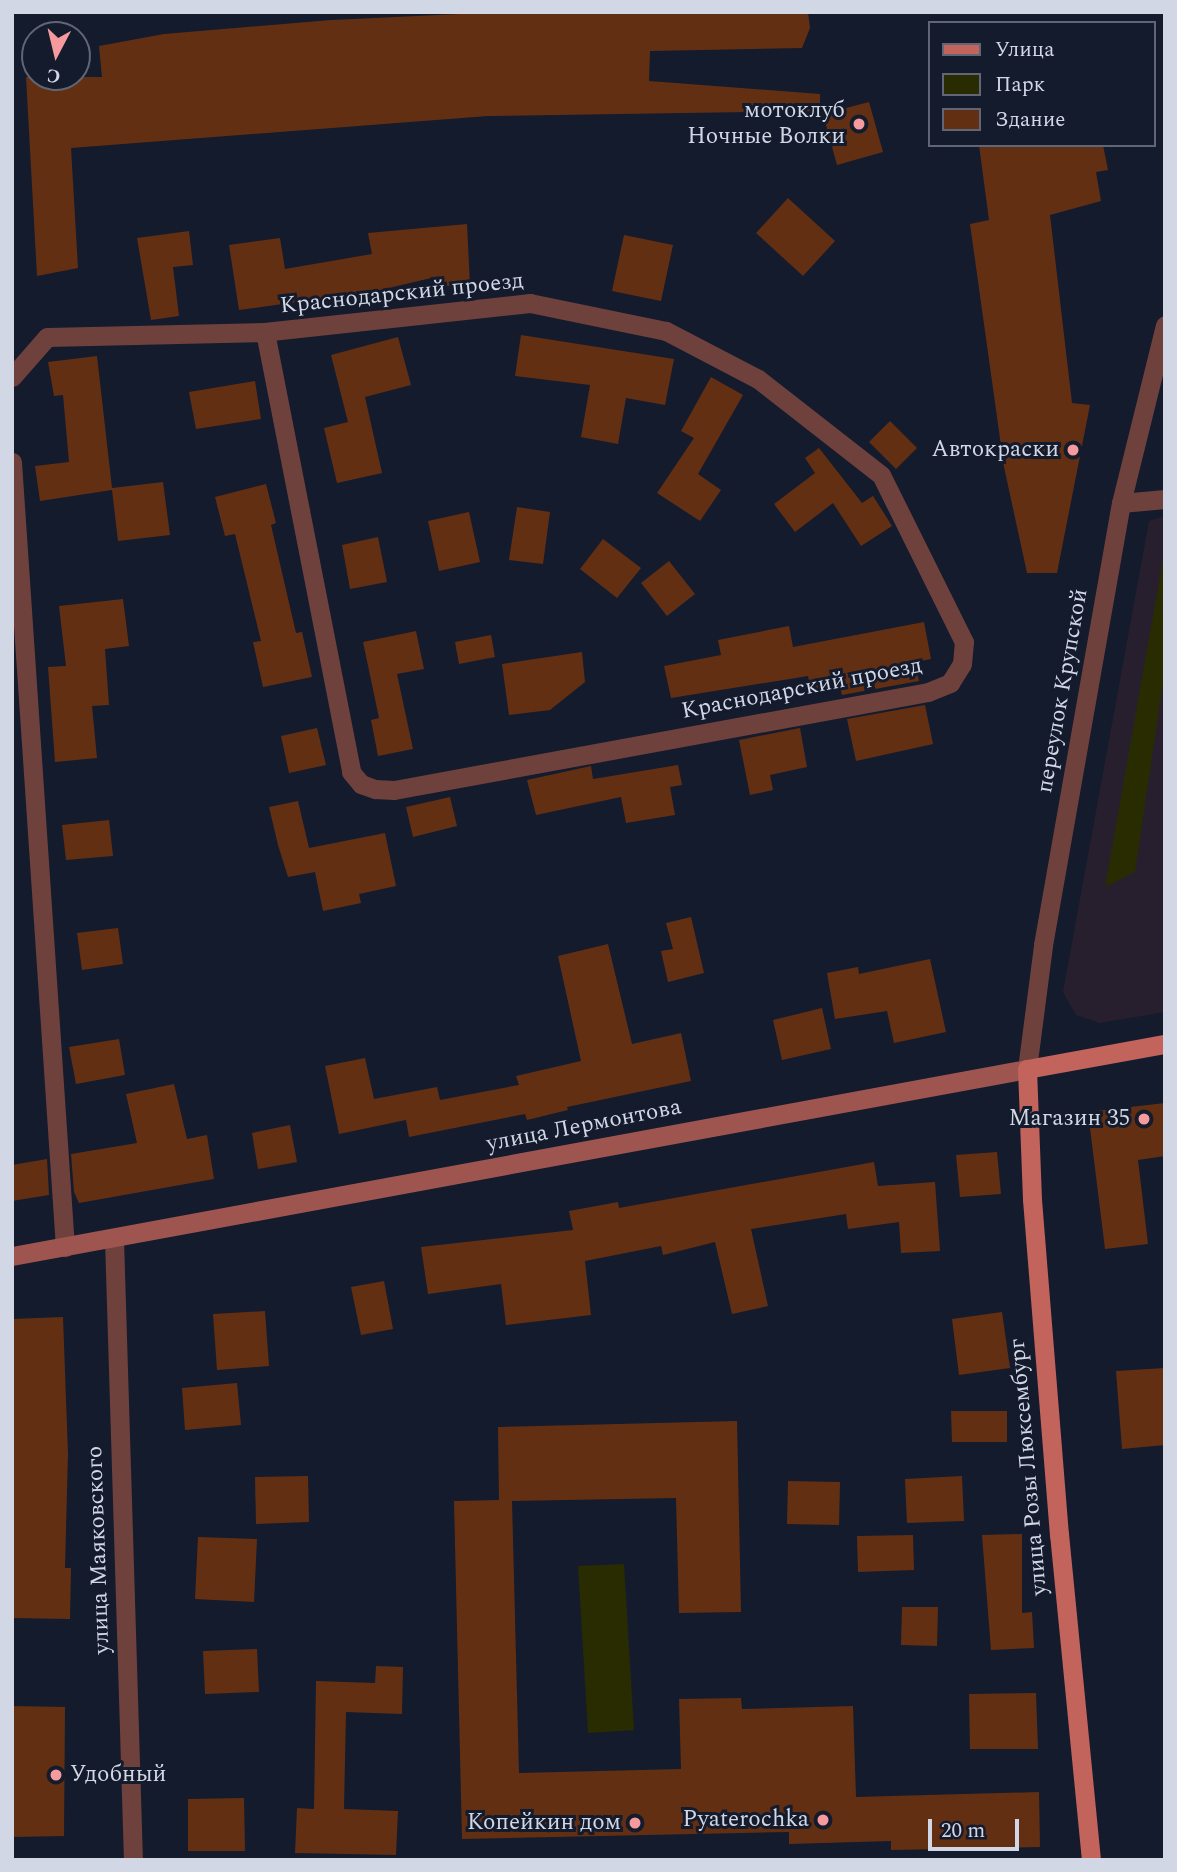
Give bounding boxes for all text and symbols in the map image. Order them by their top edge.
north arrow [21,21,91,91]
legend [928,21,1156,147]
text: Улица [995,34,1054,66]
text: С [45,60,62,91]
text: Парк [995,69,1045,101]
place label: мотоклуб Ночные Волки [687,97,845,151]
text: Здание [995,104,1065,136]
marker: мотоклуб Ночные Волки [851,116,867,132]
street label: Краснодарский проезд [279,267,525,321]
place label: Автокраски [932,436,1059,464]
marker: Автокраски [1065,442,1081,458]
street label: переулок Крупской [1031,587,1095,795]
street label: Краснодарский проезд [679,652,925,726]
street label: улица Лермонтова [484,1094,684,1158]
place label: Магазин 35 [1009,1105,1130,1133]
marker: Магазин 35 [1136,1111,1152,1127]
street label: улица Розы Люксембург [1004,1337,1054,1597]
street label: улица Маяковского [82,1445,116,1655]
place label: Удобный [70,1761,166,1789]
marker: Удобный [48,1767,64,1783]
place label: Pyaterochka [683,1806,809,1834]
scale bar [932,1806,1023,1850]
place label: Копейкин дом [467,1809,621,1837]
marker: Pyaterochka [815,1812,831,1828]
marker: Копейкин дом [627,1815,643,1831]
text: 20 m [941,1815,985,1847]

